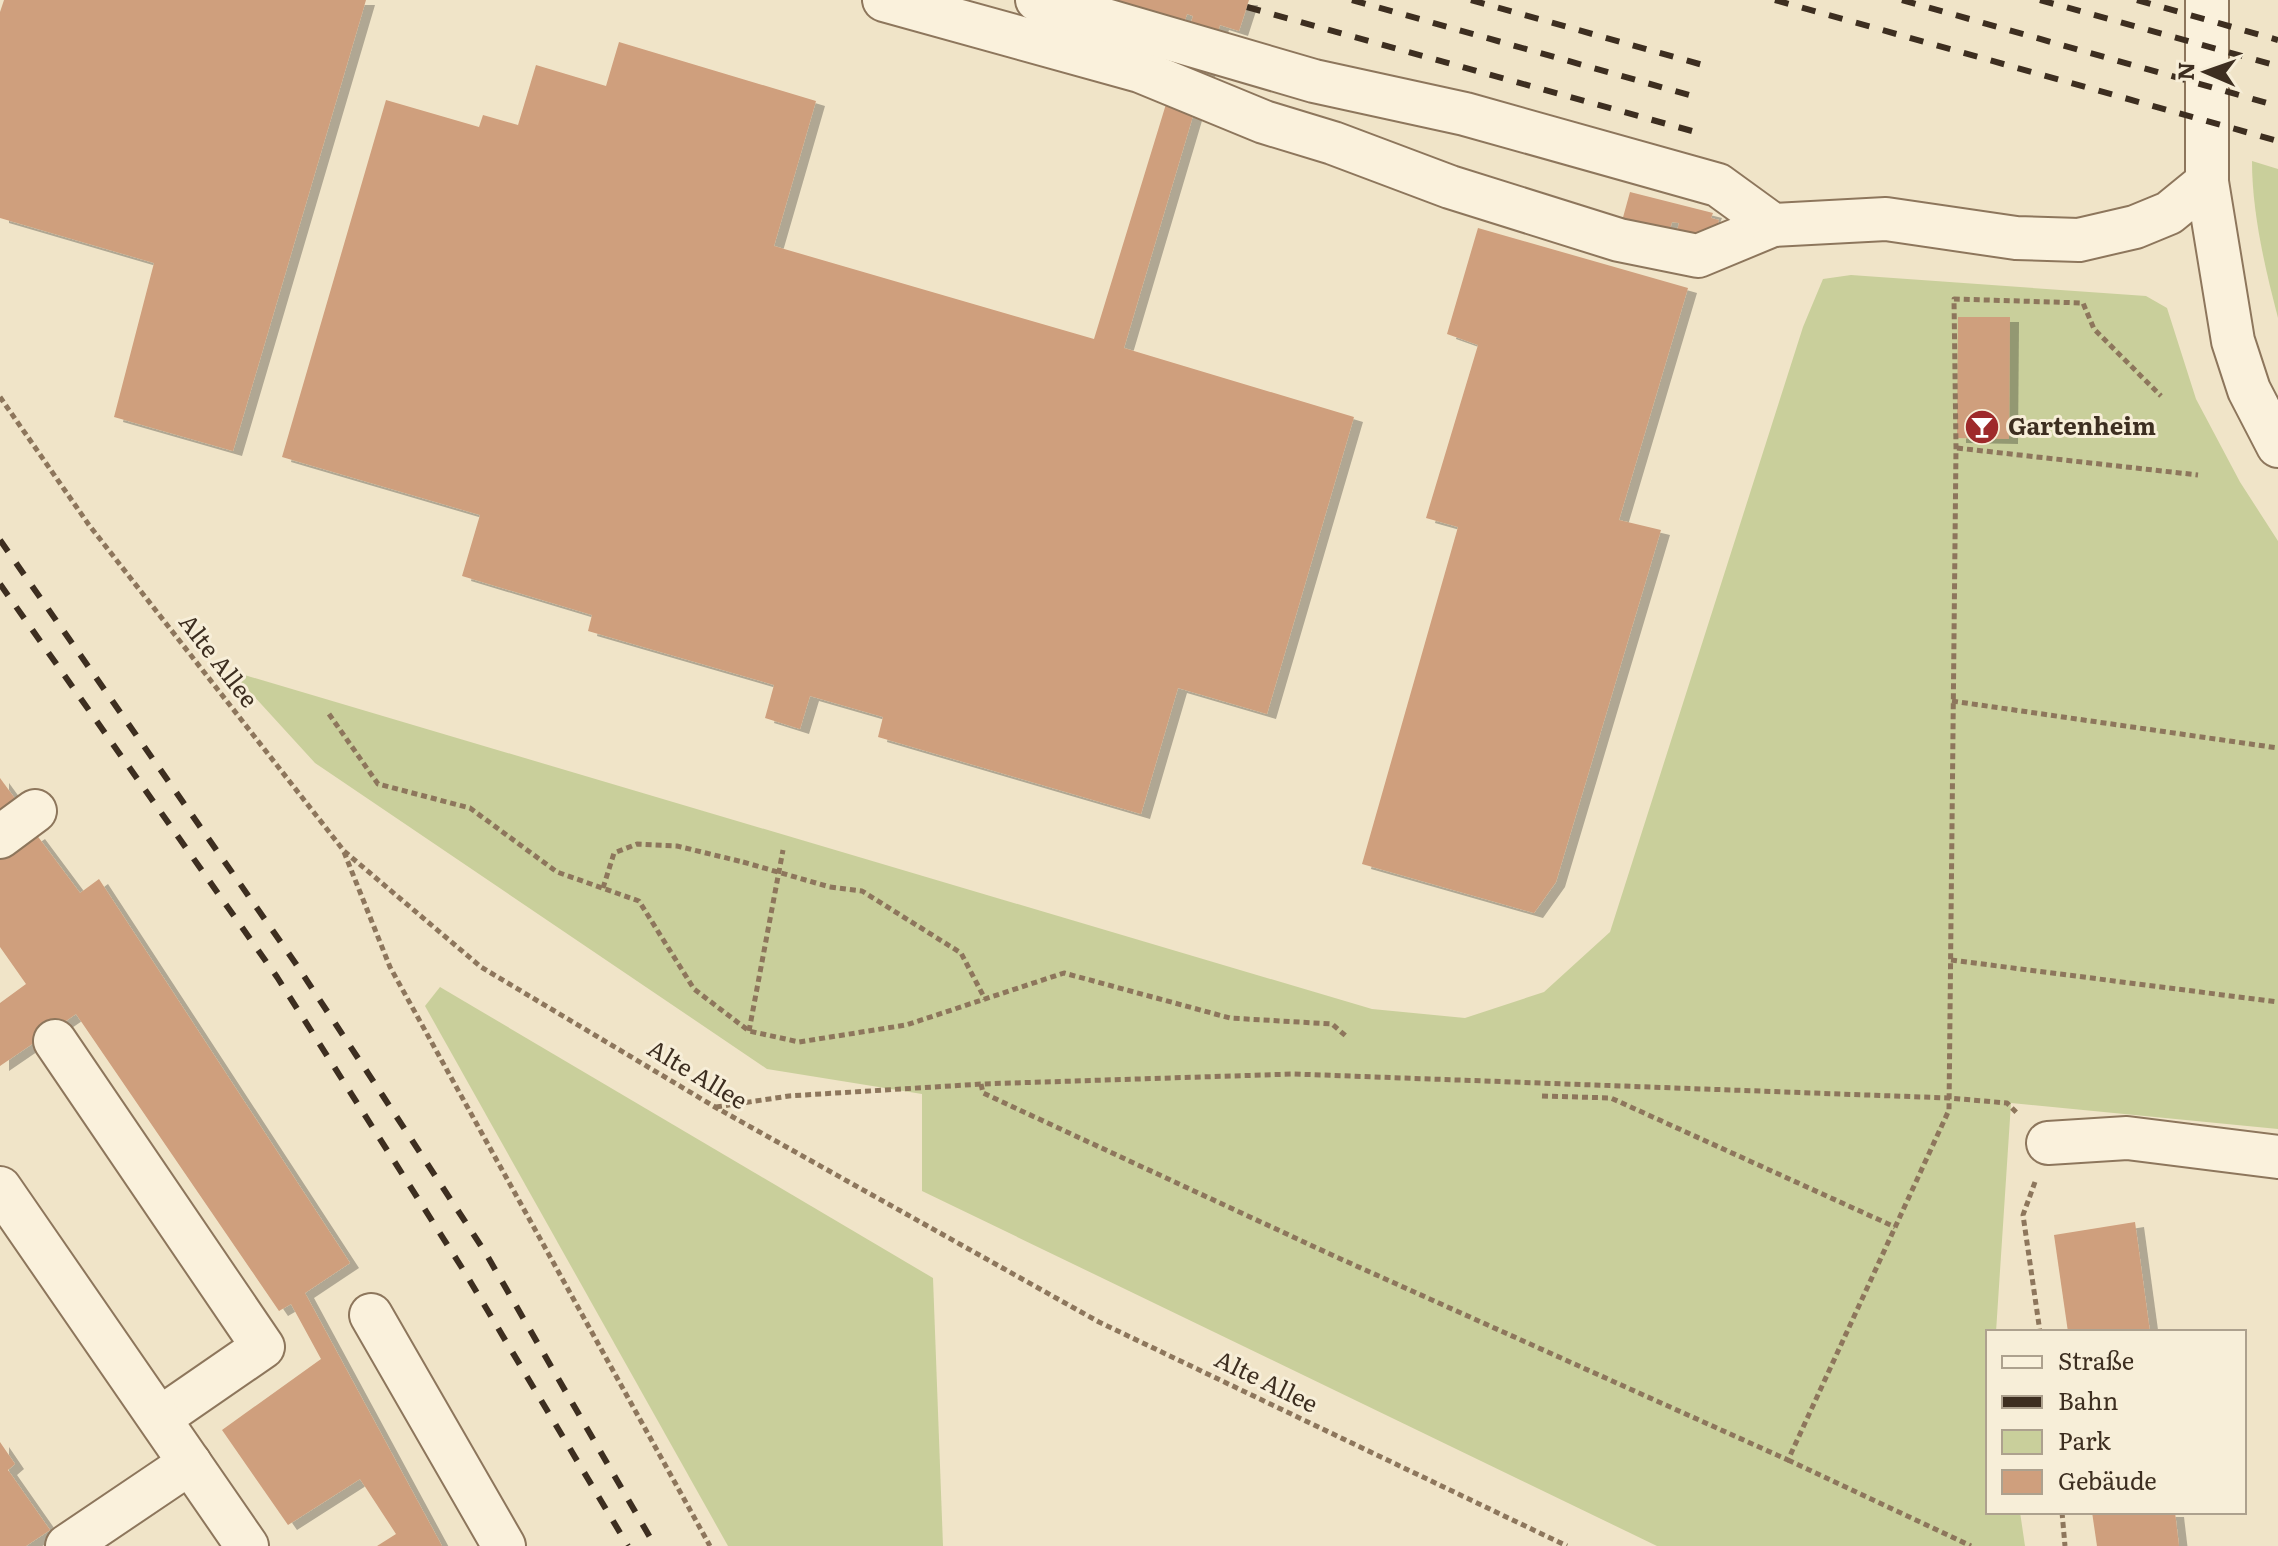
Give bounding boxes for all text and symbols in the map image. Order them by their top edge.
north arrow [2166,32,2246,112]
text: N [2168,61,2201,81]
place label: Gartenheim [2008,407,2156,442]
bar icon: Gartenheim [1963,408,2001,446]
street label: Alte Allee [172,605,268,714]
street label: Alte Allee [642,1029,755,1116]
legend [1986,1330,2246,1514]
street label: Alte Allee [1210,1340,1325,1420]
text: Straße [2058,1342,2134,1377]
text: Bahn [2058,1382,2118,1417]
text: Park [2058,1422,2111,1457]
text: Gebäude [2058,1462,2157,1497]

